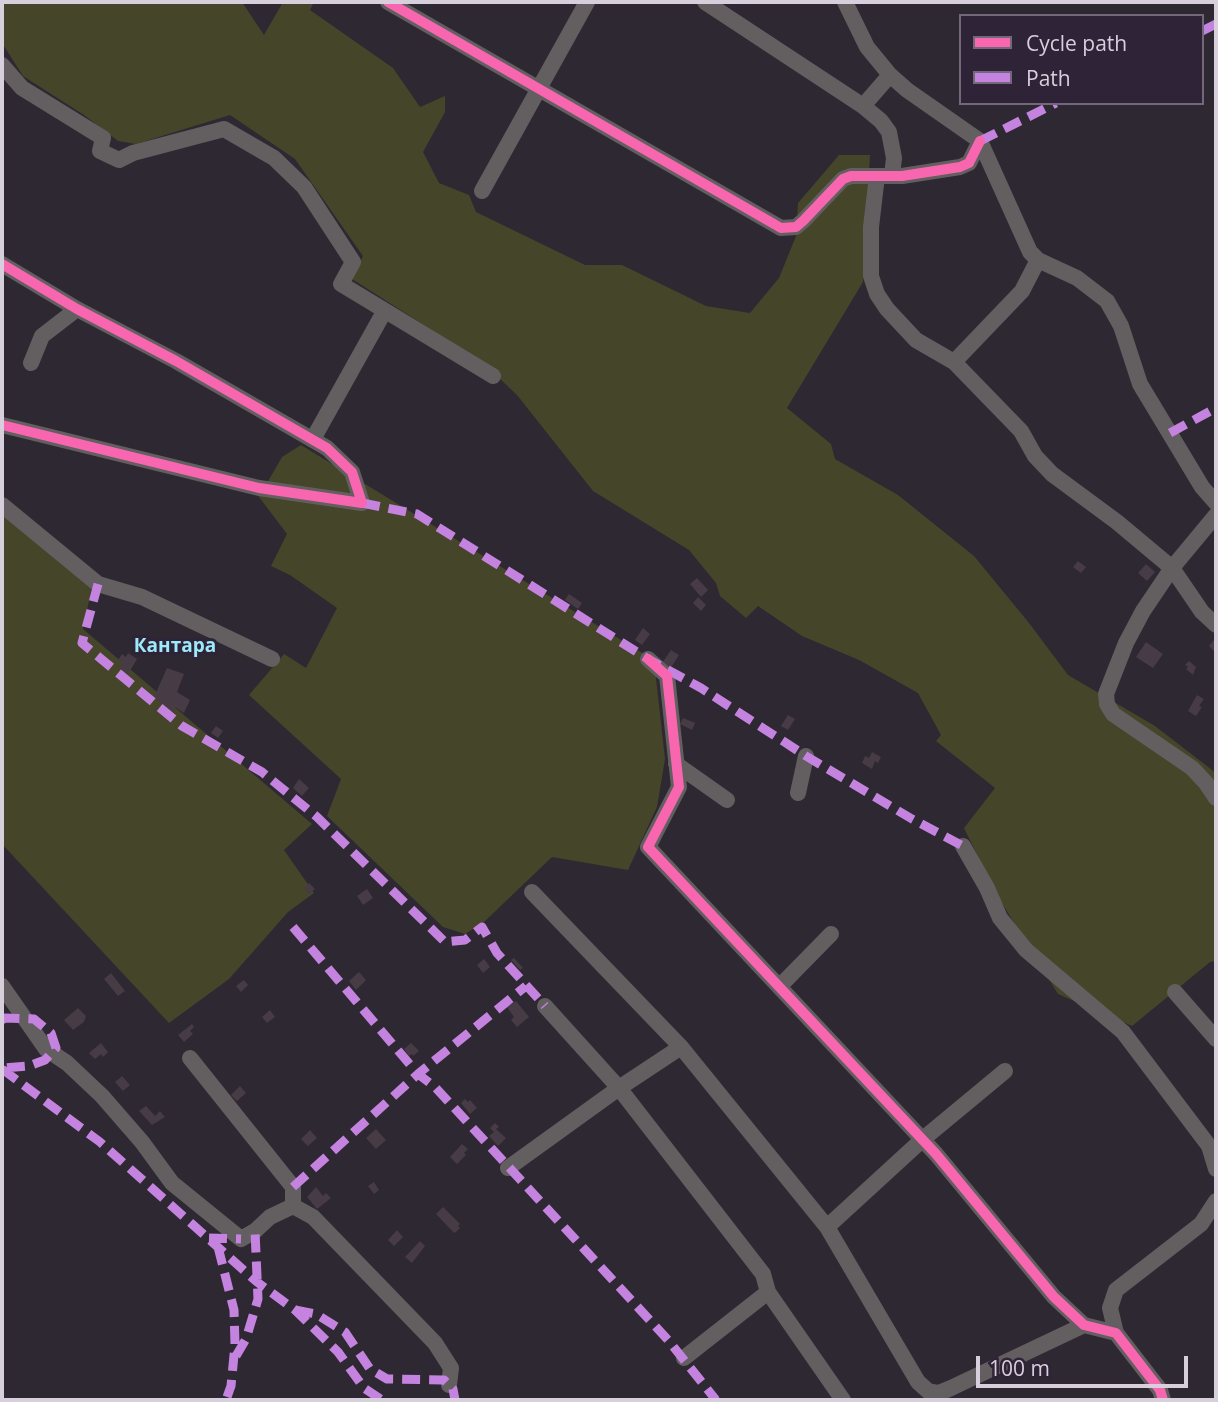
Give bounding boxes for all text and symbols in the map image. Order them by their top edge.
legend [959,14,1204,105]
text: Cycle path [1026,29,1127,57]
text: Path [1026,64,1071,92]
district label: Кантара [134,636,216,658]
scale bar [980,1342,1192,1386]
text: 100 m [989,1354,1050,1382]

